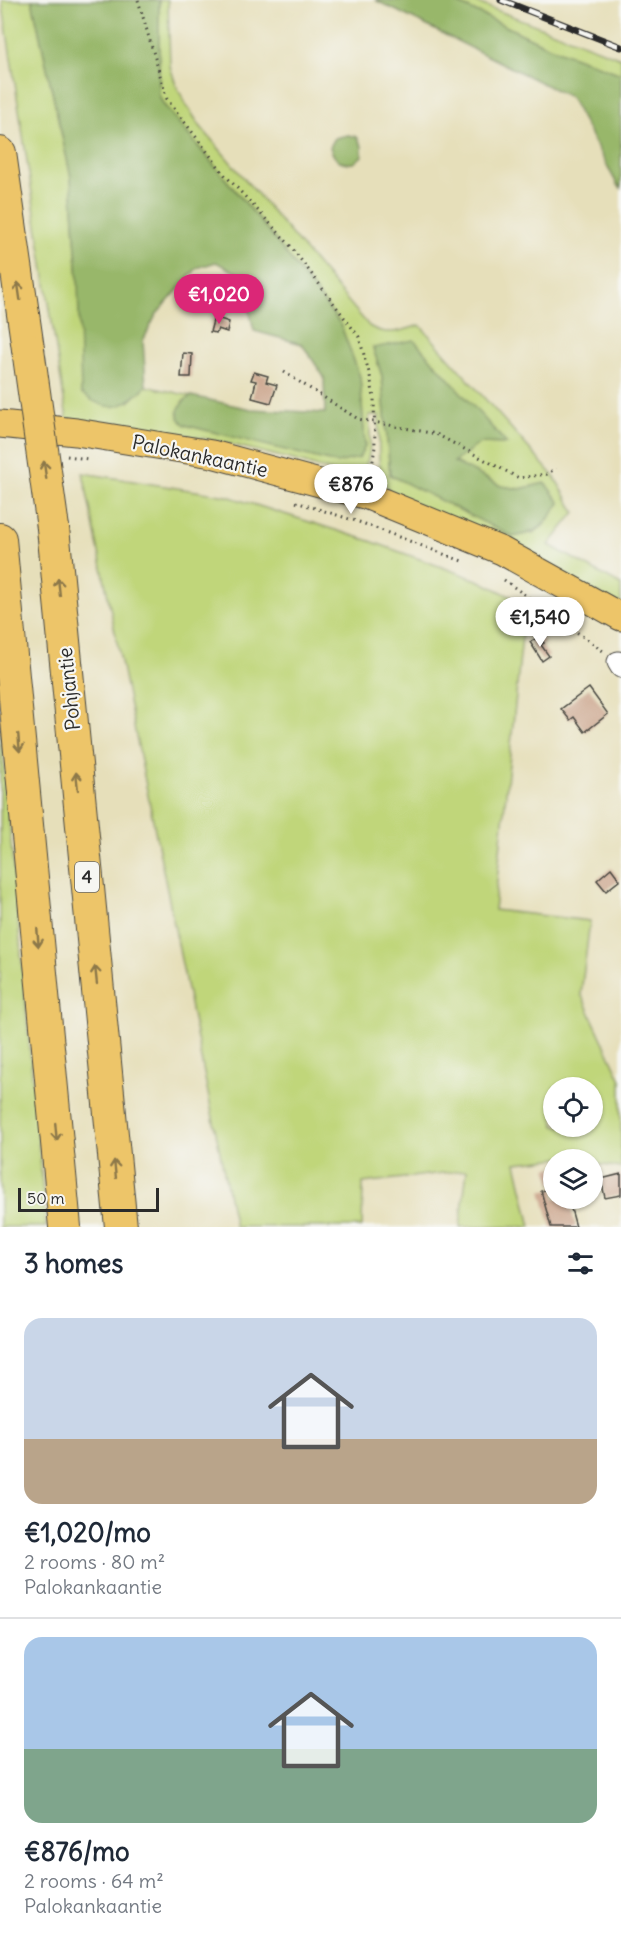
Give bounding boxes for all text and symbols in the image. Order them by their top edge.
pin: €1,020 [170,274,268,325]
text: €1,020 [188,281,250,306]
one-way arrow [14,282,25,301]
street label: Palokankaantie [130,429,270,482]
one-way arrow [39,460,50,480]
pin: €876 [315,464,387,515]
text: €876 [328,471,374,496]
one-way arrow [53,577,64,597]
pin: €1,540 [491,597,589,648]
text: €1,540 [510,604,571,629]
street label: Pohjantie [52,646,85,732]
one-way arrow [14,733,25,753]
one-way arrow [72,771,83,791]
road number: 4 [75,862,99,892]
one-way arrow [33,927,44,947]
one-way arrow [90,965,101,985]
map controls [543,1077,603,1209]
button: locate [543,1077,603,1137]
one-way arrow [51,1121,62,1141]
button: layers [543,1149,603,1209]
one-way arrow [109,1159,120,1179]
scale bar [18,1185,159,1212]
text: 50 m [27,1188,65,1208]
text: 3 homes [24,1247,123,1280]
icon: filters [564,1247,597,1280]
icon: home [257,1357,365,1465]
text: €1,020/mo [24,1516,151,1549]
text: 2 rooms · 80 m² [24,1549,165,1574]
text: Palokankaantie [24,1574,162,1599]
icon: home [257,1676,365,1784]
text: €876/mo [24,1835,130,1868]
text: 2 rooms · 64 m² [24,1868,164,1893]
text: Palokankaantie [24,1893,162,1918]

